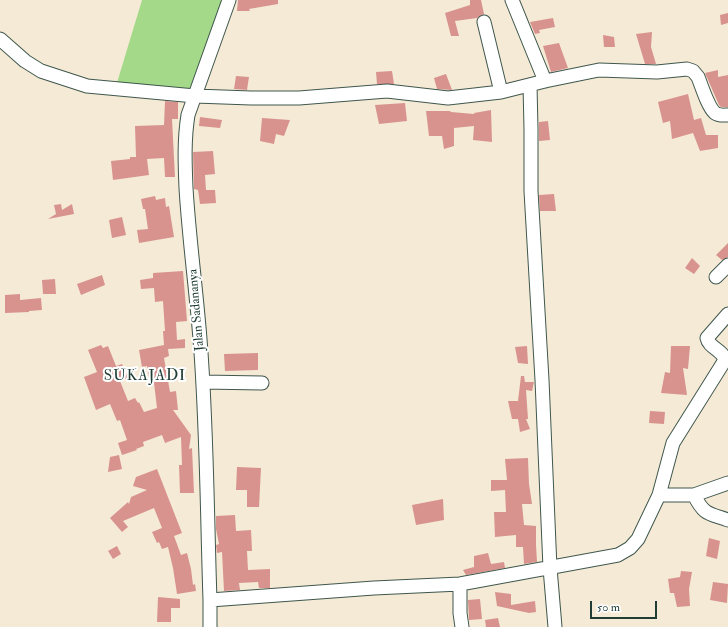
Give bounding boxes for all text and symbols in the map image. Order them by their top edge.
street label: Jalan Sadananya [186,268,208,352]
district label: SUKAJADI [104,368,186,386]
scale bar [592,593,659,619]
text: 50 m [597,600,620,615]

